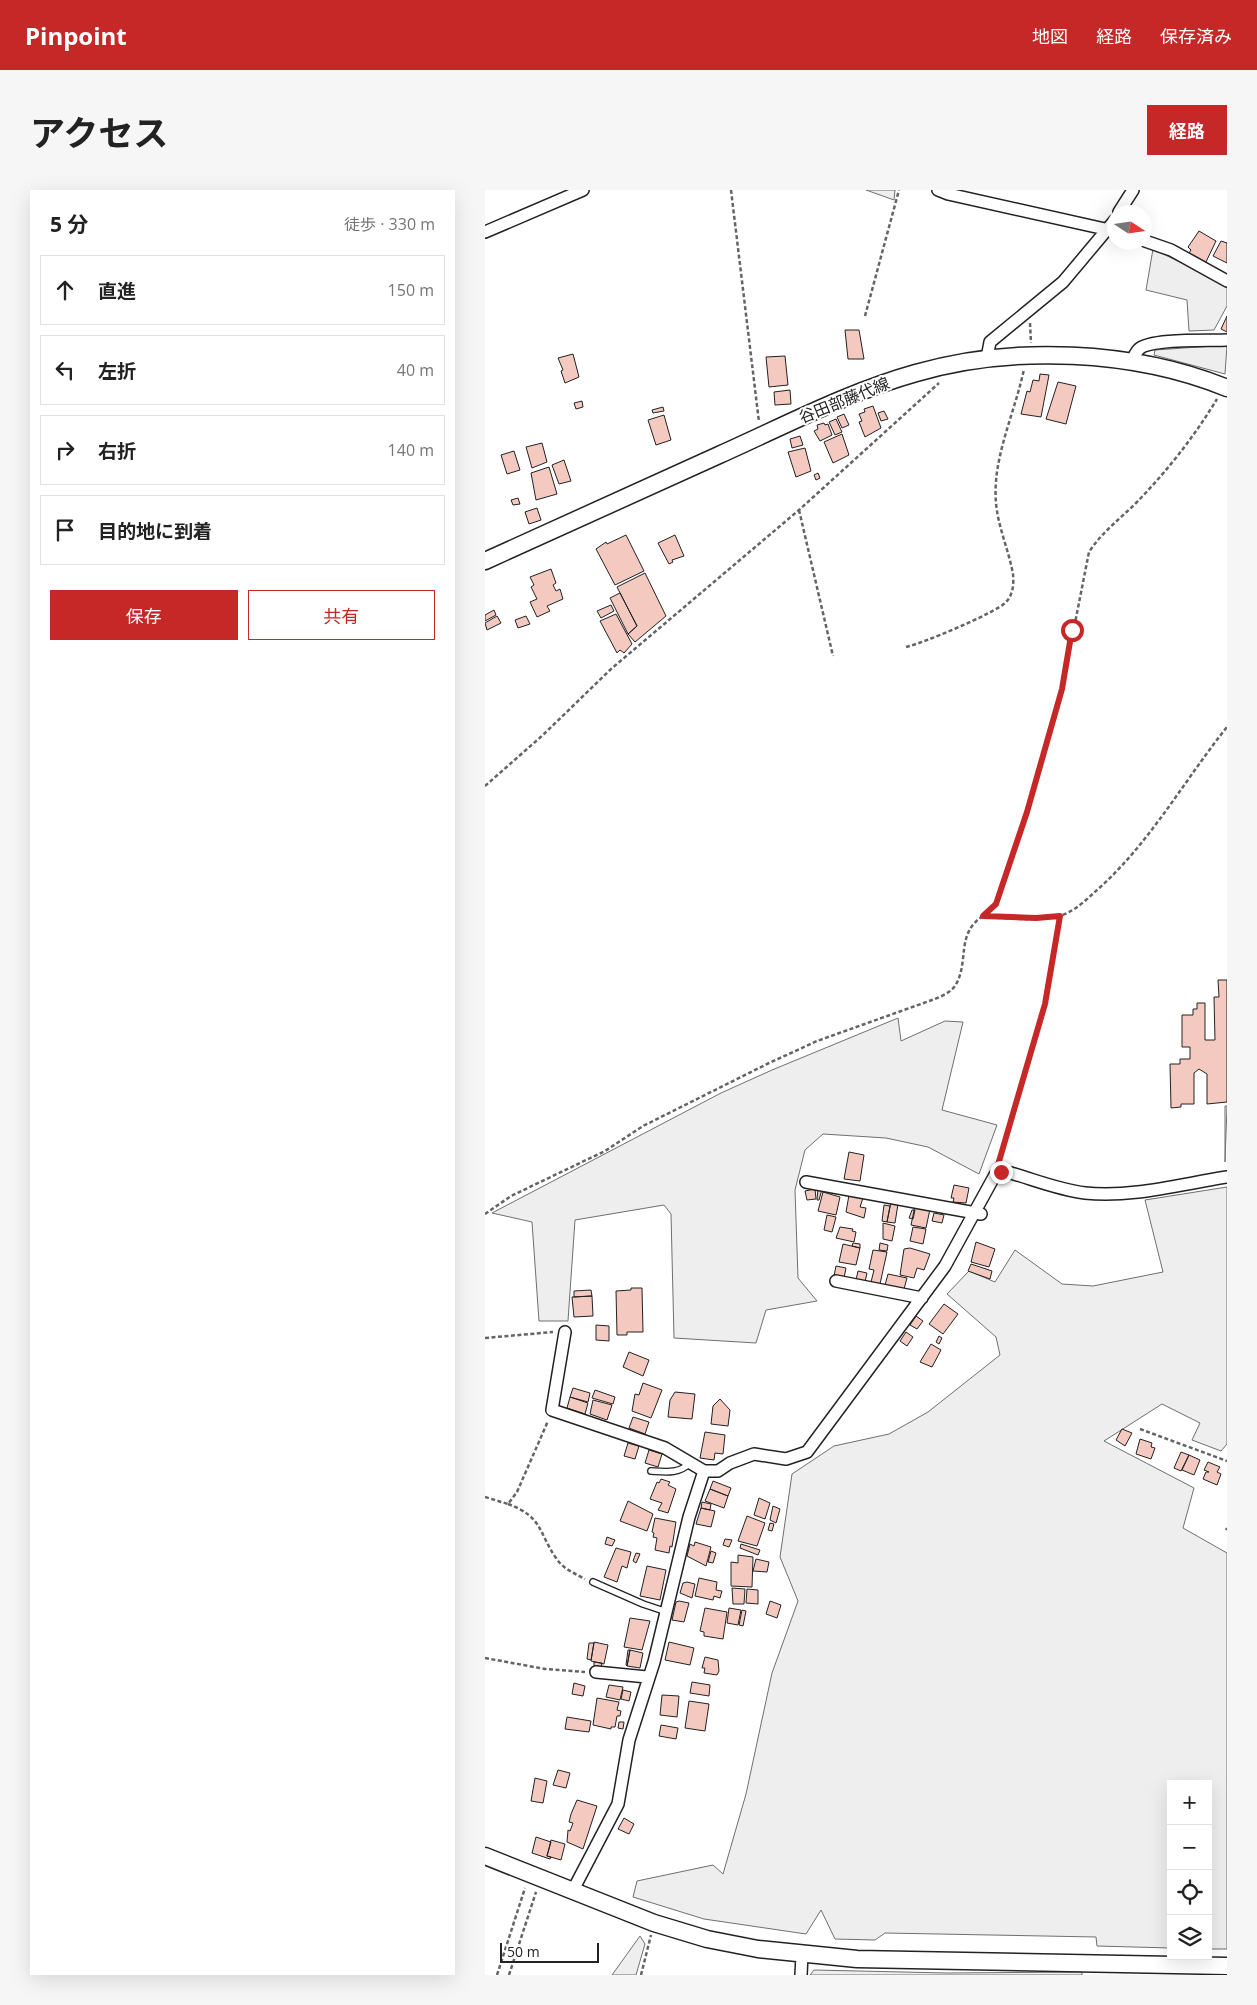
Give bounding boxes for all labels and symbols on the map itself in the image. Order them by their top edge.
north arrow [1107,205,1152,250]
street label: 谷田部藤代線 [795,372,893,428]
route start [1061,619,1084,642]
route end [990,1161,1013,1184]
scale bar [500,1940,599,1963]

